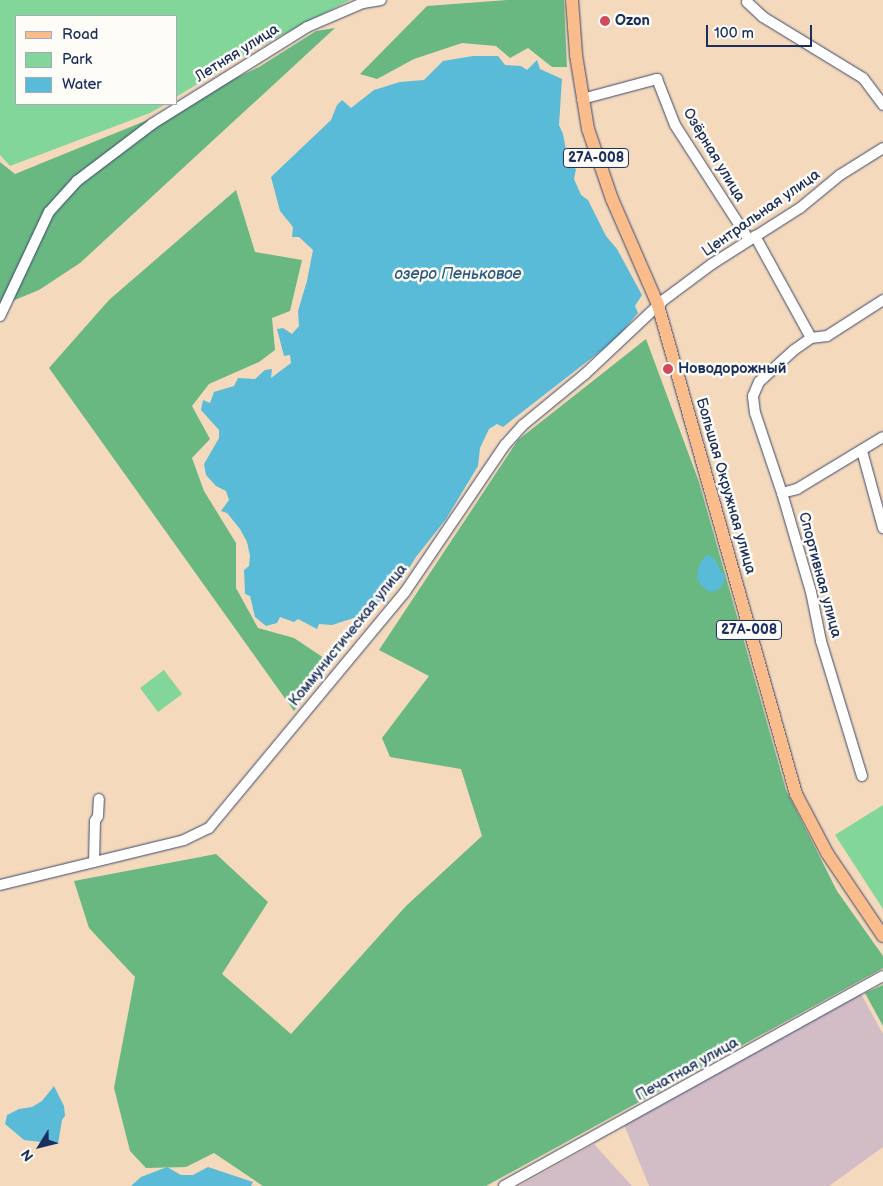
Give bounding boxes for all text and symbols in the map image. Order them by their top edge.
place label: Ozon [615,12,650,30]
legend [15,15,178,105]
marker: Ozon [599,15,611,27]
scale bar [708,15,814,47]
street label: Летняя улица [192,20,282,86]
text: 100 m [714,24,754,43]
text: Road [62,25,98,44]
text: Park [62,50,92,69]
text: Water [62,75,102,94]
street label: Озёрная улица [679,105,749,205]
road number: 27А-008 [562,146,630,170]
street label: Центральная улица [699,166,823,260]
water label: озеро Пеньковое [394,265,522,285]
place label: Новодорожный [678,360,786,378]
marker: Новодорожный [662,363,674,375]
street label: Большая Окружная улица [692,396,760,576]
street label: Спортивная улица [795,510,845,640]
street label: Коммунистическая улица [285,560,411,710]
road number: 27А-008 [715,618,783,642]
street label: Печатная улица [633,1033,741,1105]
north arrow [15,1121,65,1171]
text: N [17,1146,37,1164]

